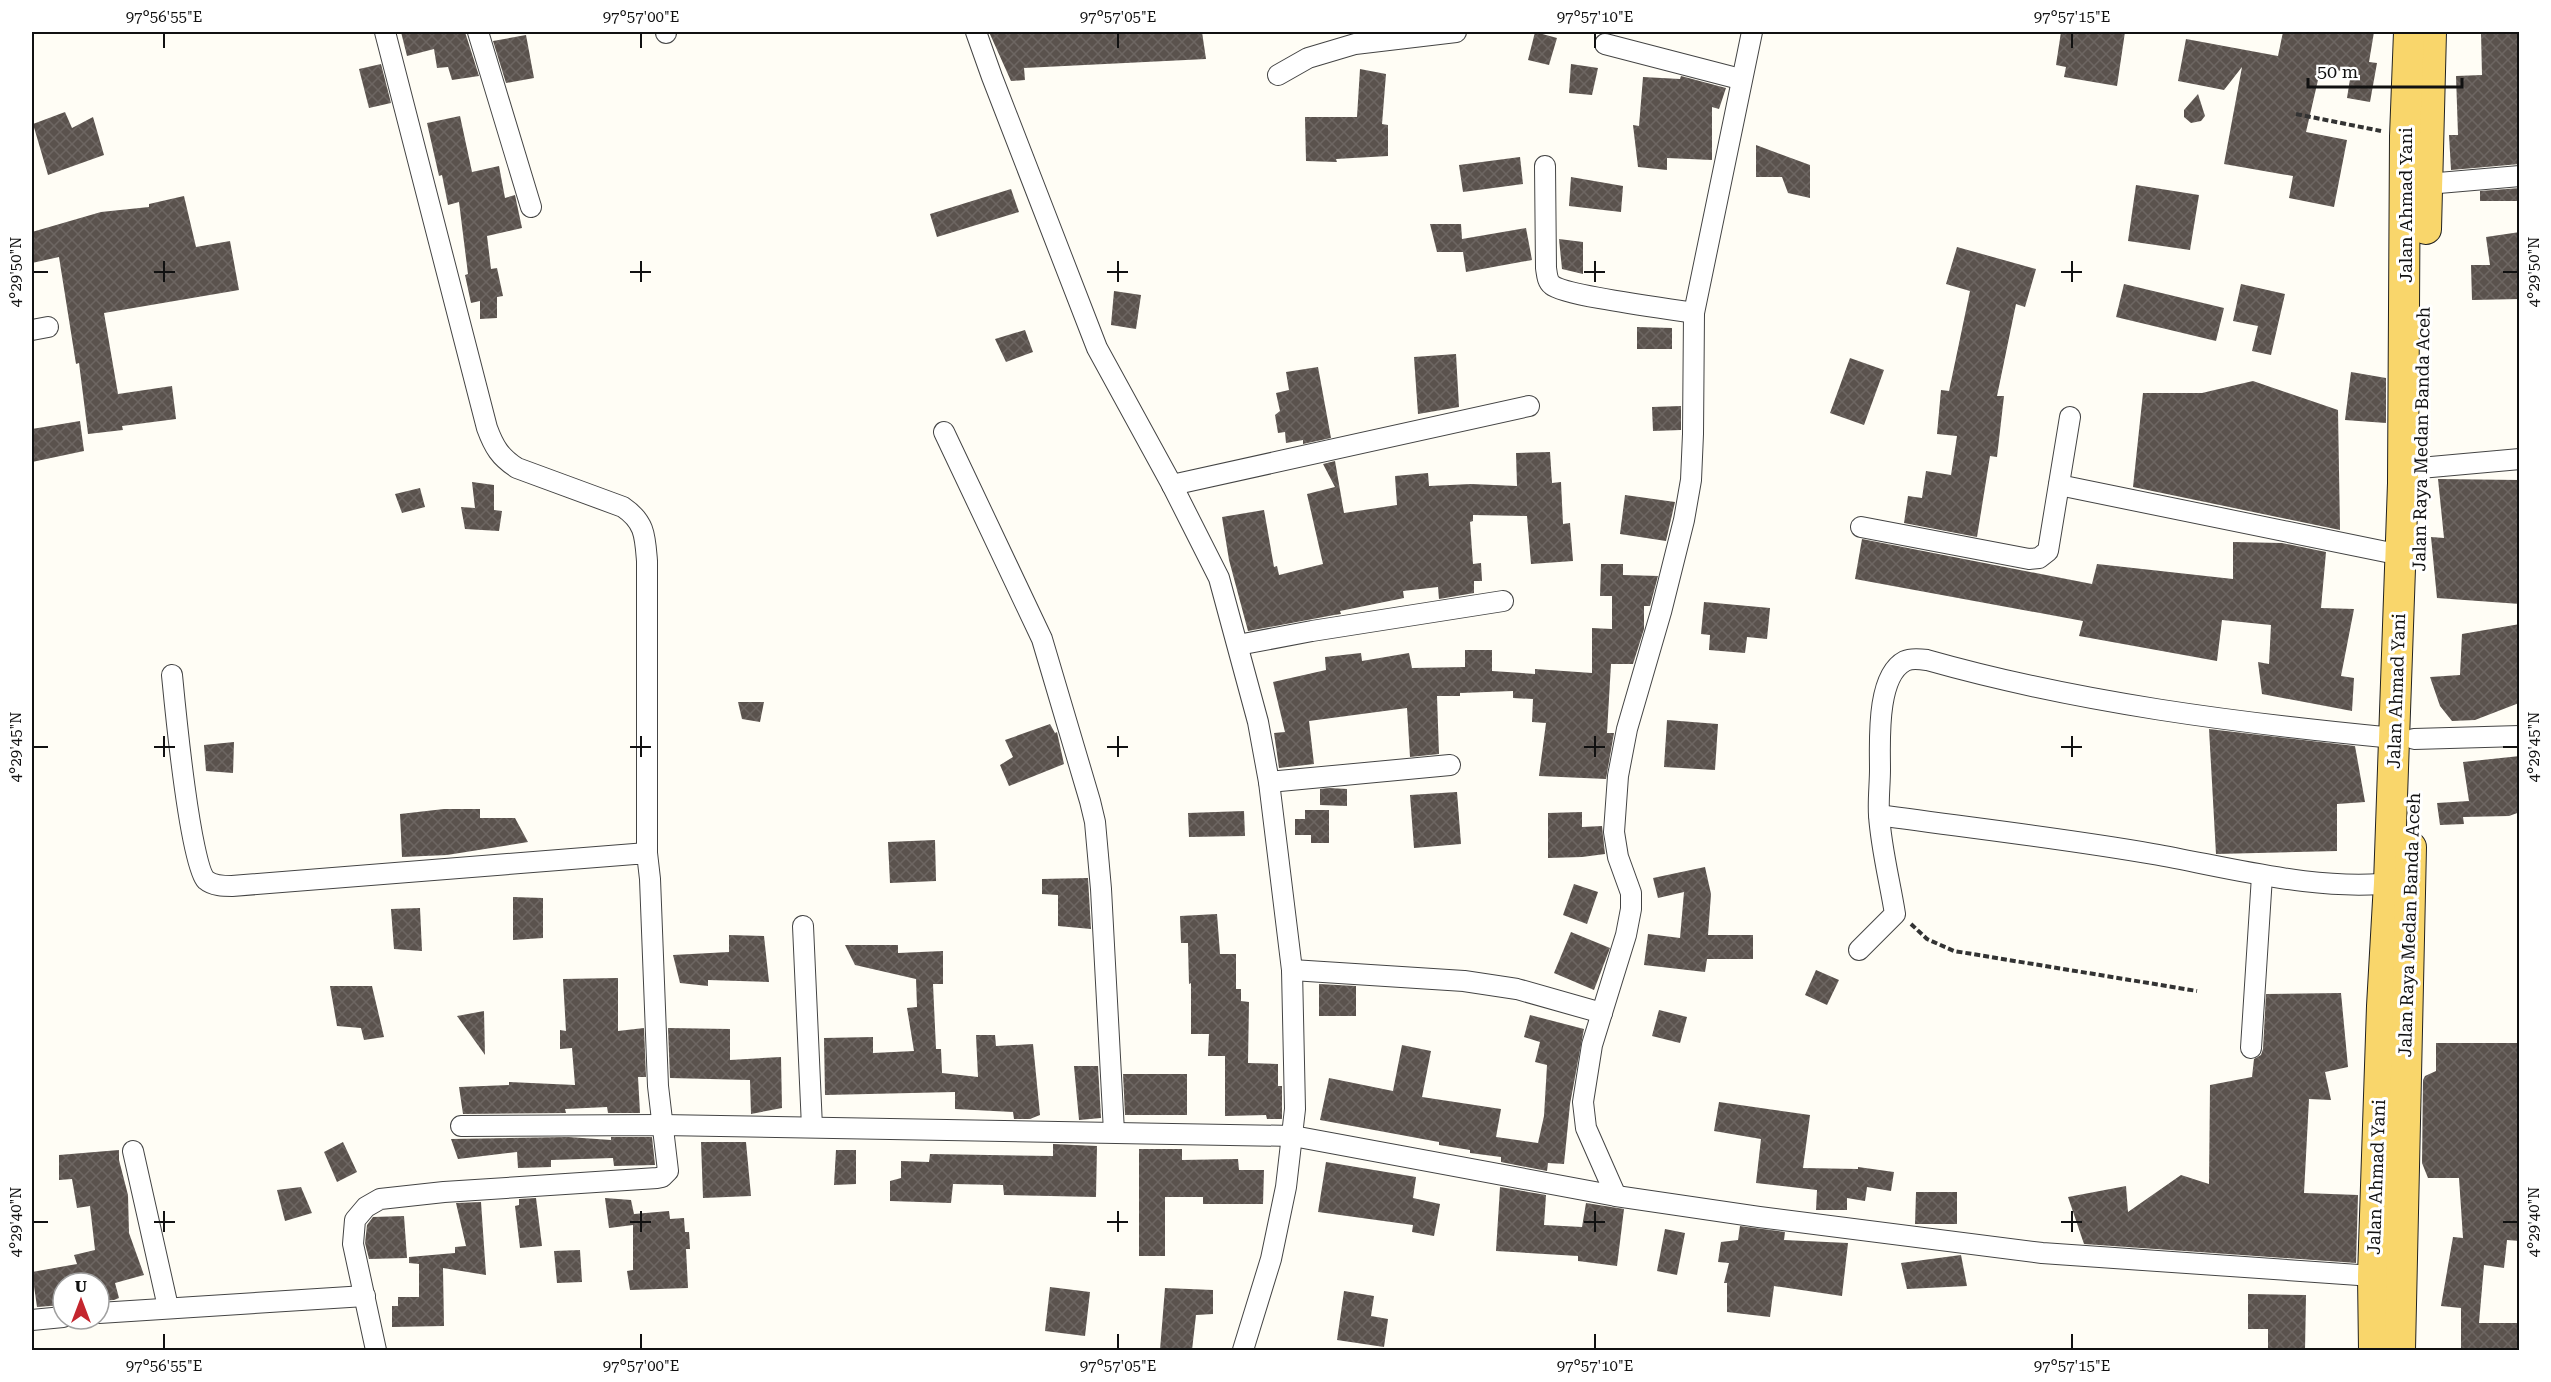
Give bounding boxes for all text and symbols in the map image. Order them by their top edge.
text: 97°56'55"E [126,8,202,26]
text: 97°57'00"E [603,8,679,26]
text: 97°57'05"E [1080,8,1156,26]
text: 97°57'10"E [1557,8,1633,26]
text: 97°57'15"E [2034,8,2110,26]
scale bar [2308,51,2462,89]
text: 50 m [2317,61,2358,82]
street label: Jalan Ahmad Yani [2395,127,2416,283]
text: 4°29'50"N [7,237,25,307]
text: 4°29'50"N [2525,237,2543,307]
street label: Jalan Raya Medan Banda Aceh [2408,306,2434,572]
street label: Jalan Ahmad Yani [2383,613,2409,769]
text: 4°29'45"N [7,712,25,782]
text: 4°29'45"N [2525,712,2543,782]
street label: Jalan Raya Medan Banda Aceh [2394,792,2424,1058]
street label: Jalan Ahmad Yani [2363,1099,2389,1255]
text: 4°29'40"N [7,1187,25,1257]
text: 4°29'40"N [2525,1187,2543,1257]
north arrow [51,1271,111,1331]
text: U [75,1277,87,1296]
text: 97°56'55"E [126,1357,202,1375]
text: 97°57'00"E [603,1357,679,1375]
text: 97°57'05"E [1080,1357,1156,1375]
text: 97°57'10"E [1557,1357,1633,1375]
text: 97°57'15"E [2034,1357,2110,1375]

